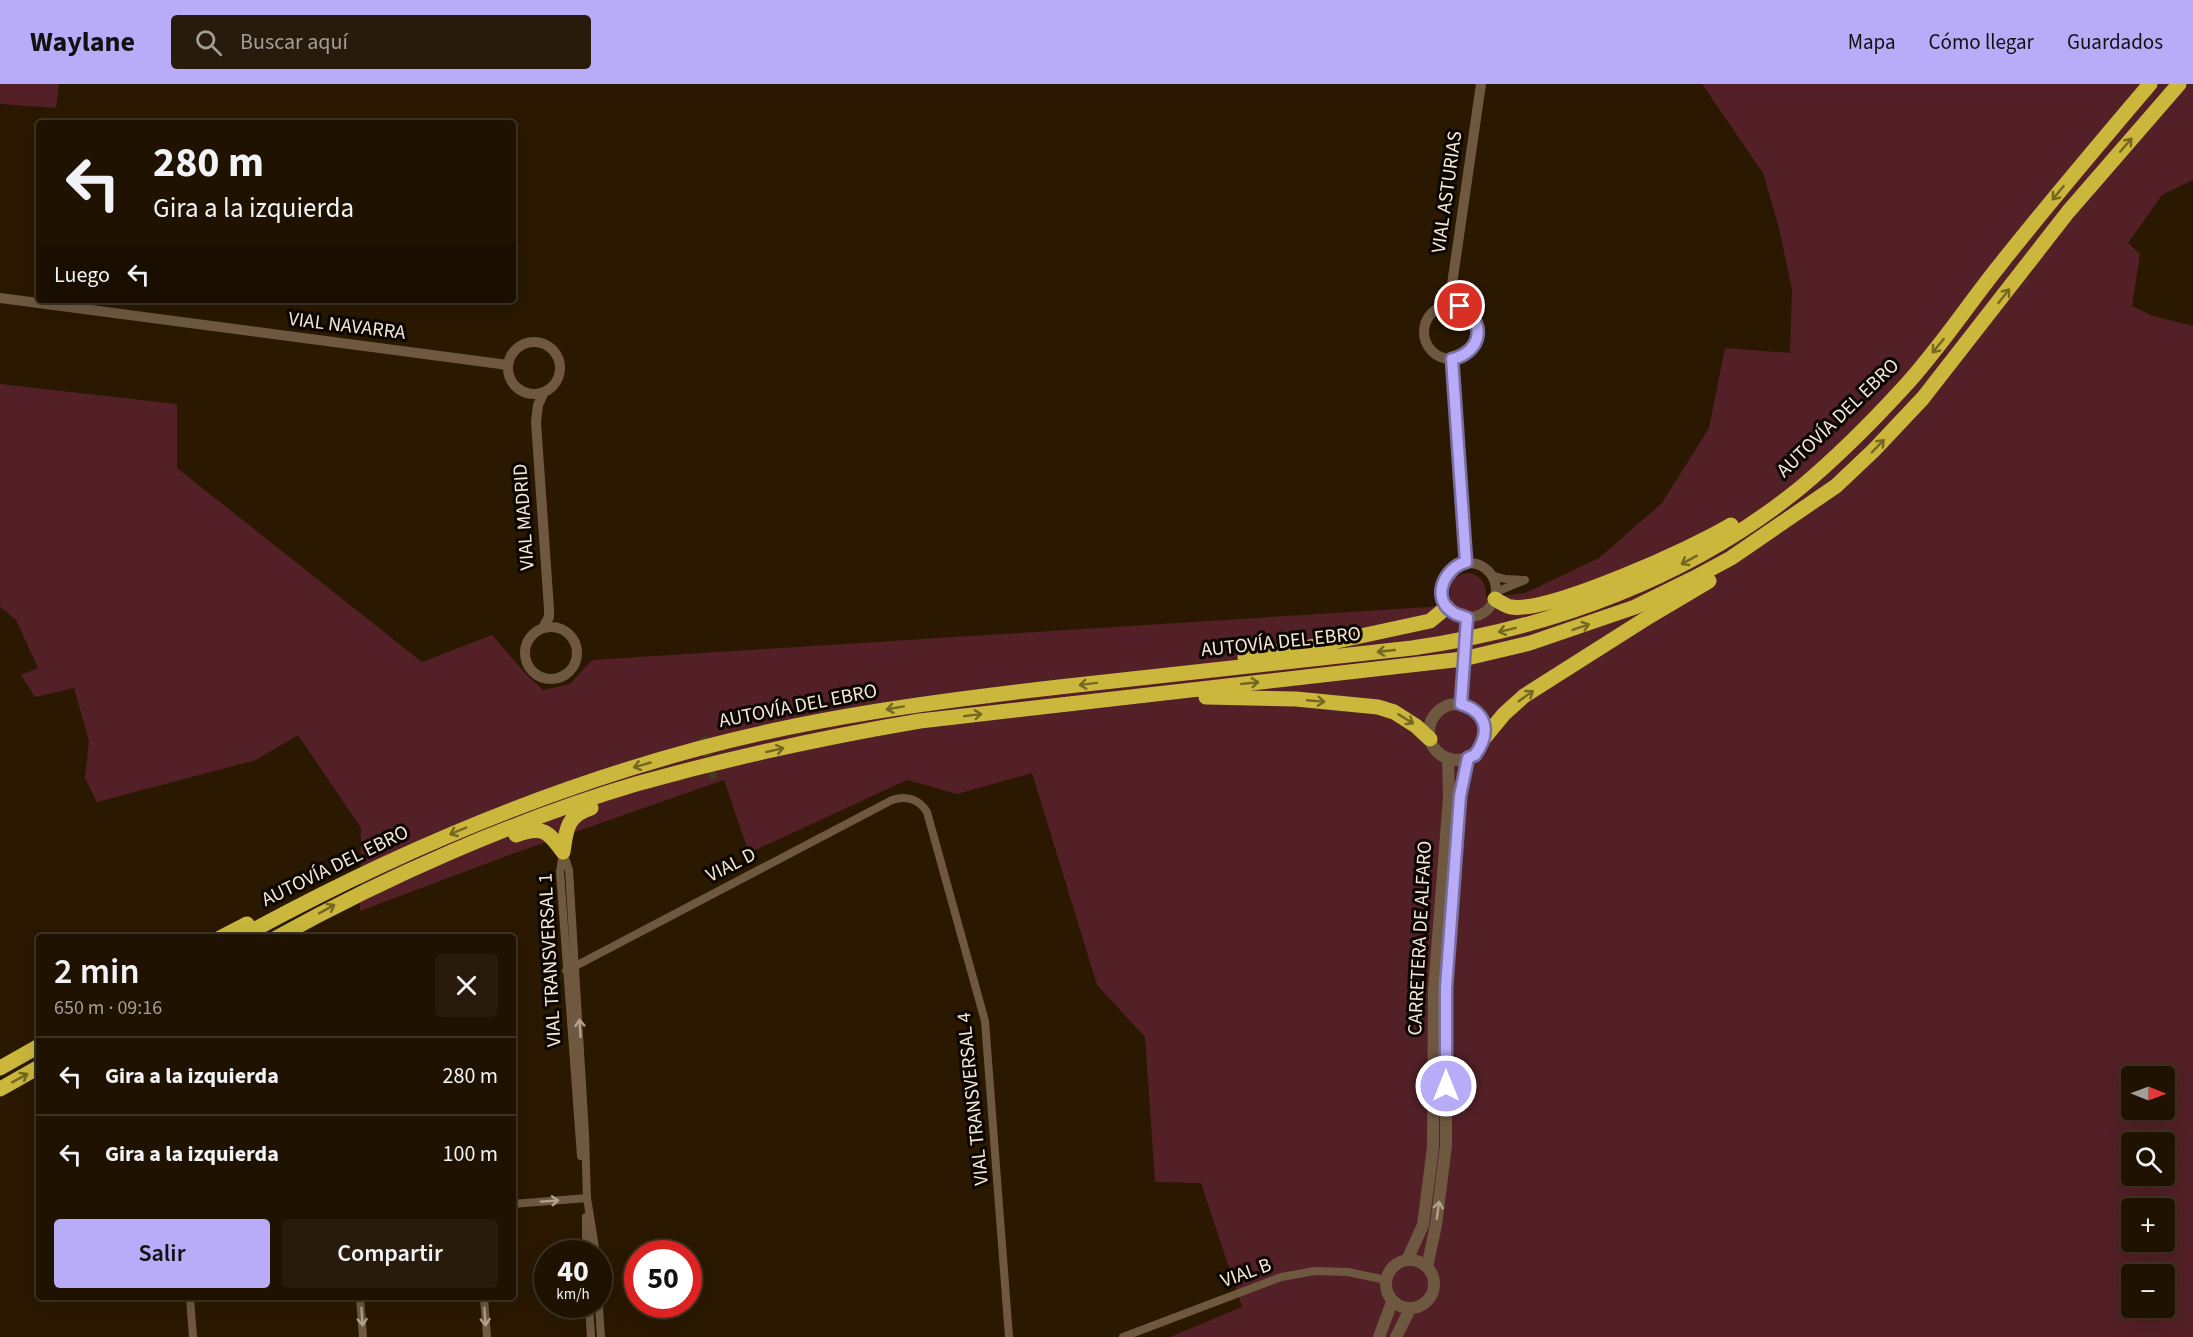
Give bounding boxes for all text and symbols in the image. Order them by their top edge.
search box [171,15,591,69]
text: Waylane [30,22,135,62]
icon: search [192,26,225,59]
text: Buscar aquí [240,26,348,58]
text: Mapa [1848,27,1896,57]
text: Cómo llegar [1929,27,2034,57]
text: Guardados [2067,27,2163,57]
street label: VIAL ASTURIAS [1425,129,1469,255]
text: 280 m [153,133,264,193]
one-way arrow [2119,137,2133,152]
icon: left [54,144,132,222]
one-way arrow [2052,184,2065,200]
text: Gira a la izquierda [153,189,354,228]
icon: left [122,258,155,291]
text: Luego [54,259,110,291]
pin [1434,280,1485,331]
icon: arrive [1443,289,1476,322]
one-way arrow [1997,289,2010,305]
street label: VIAL NAVARRA [287,305,407,347]
one-way arrow [1931,338,1944,354]
street label: AUTOVÍA DEL EBRO [1770,352,1906,484]
one-way arrow [1871,438,1886,453]
street label: VIAL MADRID [506,463,542,571]
one-way arrow [1681,554,1698,566]
street label: AUTOVÍA DEL EBRO [1200,620,1362,664]
one-way arrow [1571,620,1590,631]
one-way arrow [1498,624,1517,636]
one-way arrow [1377,646,1397,657]
street label: AUTOVÍA DEL EBRO [716,677,880,735]
one-way arrow [1240,678,1259,689]
one-way arrow [1079,679,1099,690]
one-way arrow [1517,690,1533,702]
one-way arrow [1305,696,1325,707]
one-way arrow [885,703,905,714]
one-way arrow [962,709,982,720]
one-way arrow [1397,714,1414,726]
one-way arrow [765,744,784,756]
one-way arrow [632,760,651,771]
street label: AUTOVÍA DEL EBRO [257,818,413,914]
one-way arrow [450,826,468,837]
street label: CARRETERA DE ALFARO [1401,840,1439,1036]
street label: VIAL D [701,841,761,889]
street label: VIAL TRANSVERSAL 1 [531,872,569,1048]
one-way arrow [318,903,335,915]
text: 2 min [54,946,140,997]
button: close [435,954,498,1017]
text: 650 m · 09:16 [54,994,162,1022]
street label: VIAL TRANSVERSAL 4 [950,1011,996,1187]
one-way arrow [574,1019,585,1039]
position arrow [1414,1054,1478,1118]
icon: left [54,1060,87,1093]
text: Gira a la izquierda [105,1060,279,1092]
text: 280 m [443,1060,498,1092]
north arrow [2121,1066,2175,1120]
map controls [2121,1066,2175,1318]
one-way arrow [10,1072,28,1083]
button: search [2121,1132,2175,1186]
icon: left [54,1138,87,1171]
text: Gira a la izquierda [105,1138,279,1170]
text: 100 m [443,1138,498,1170]
one-way arrow [539,1196,559,1207]
button: + [2121,1198,2175,1252]
one-way arrow [1433,1200,1444,1220]
button: Salir [54,1219,270,1288]
button: Compartir [282,1219,498,1288]
speed limit sign: 50 [624,1240,702,1318]
text: 40 [557,1250,589,1293]
street label: VIAL B [1217,1251,1275,1295]
button: − [2121,1264,2175,1318]
text: km/h [556,1284,590,1305]
one-way arrow [357,1307,368,1327]
one-way arrow [480,1307,491,1327]

